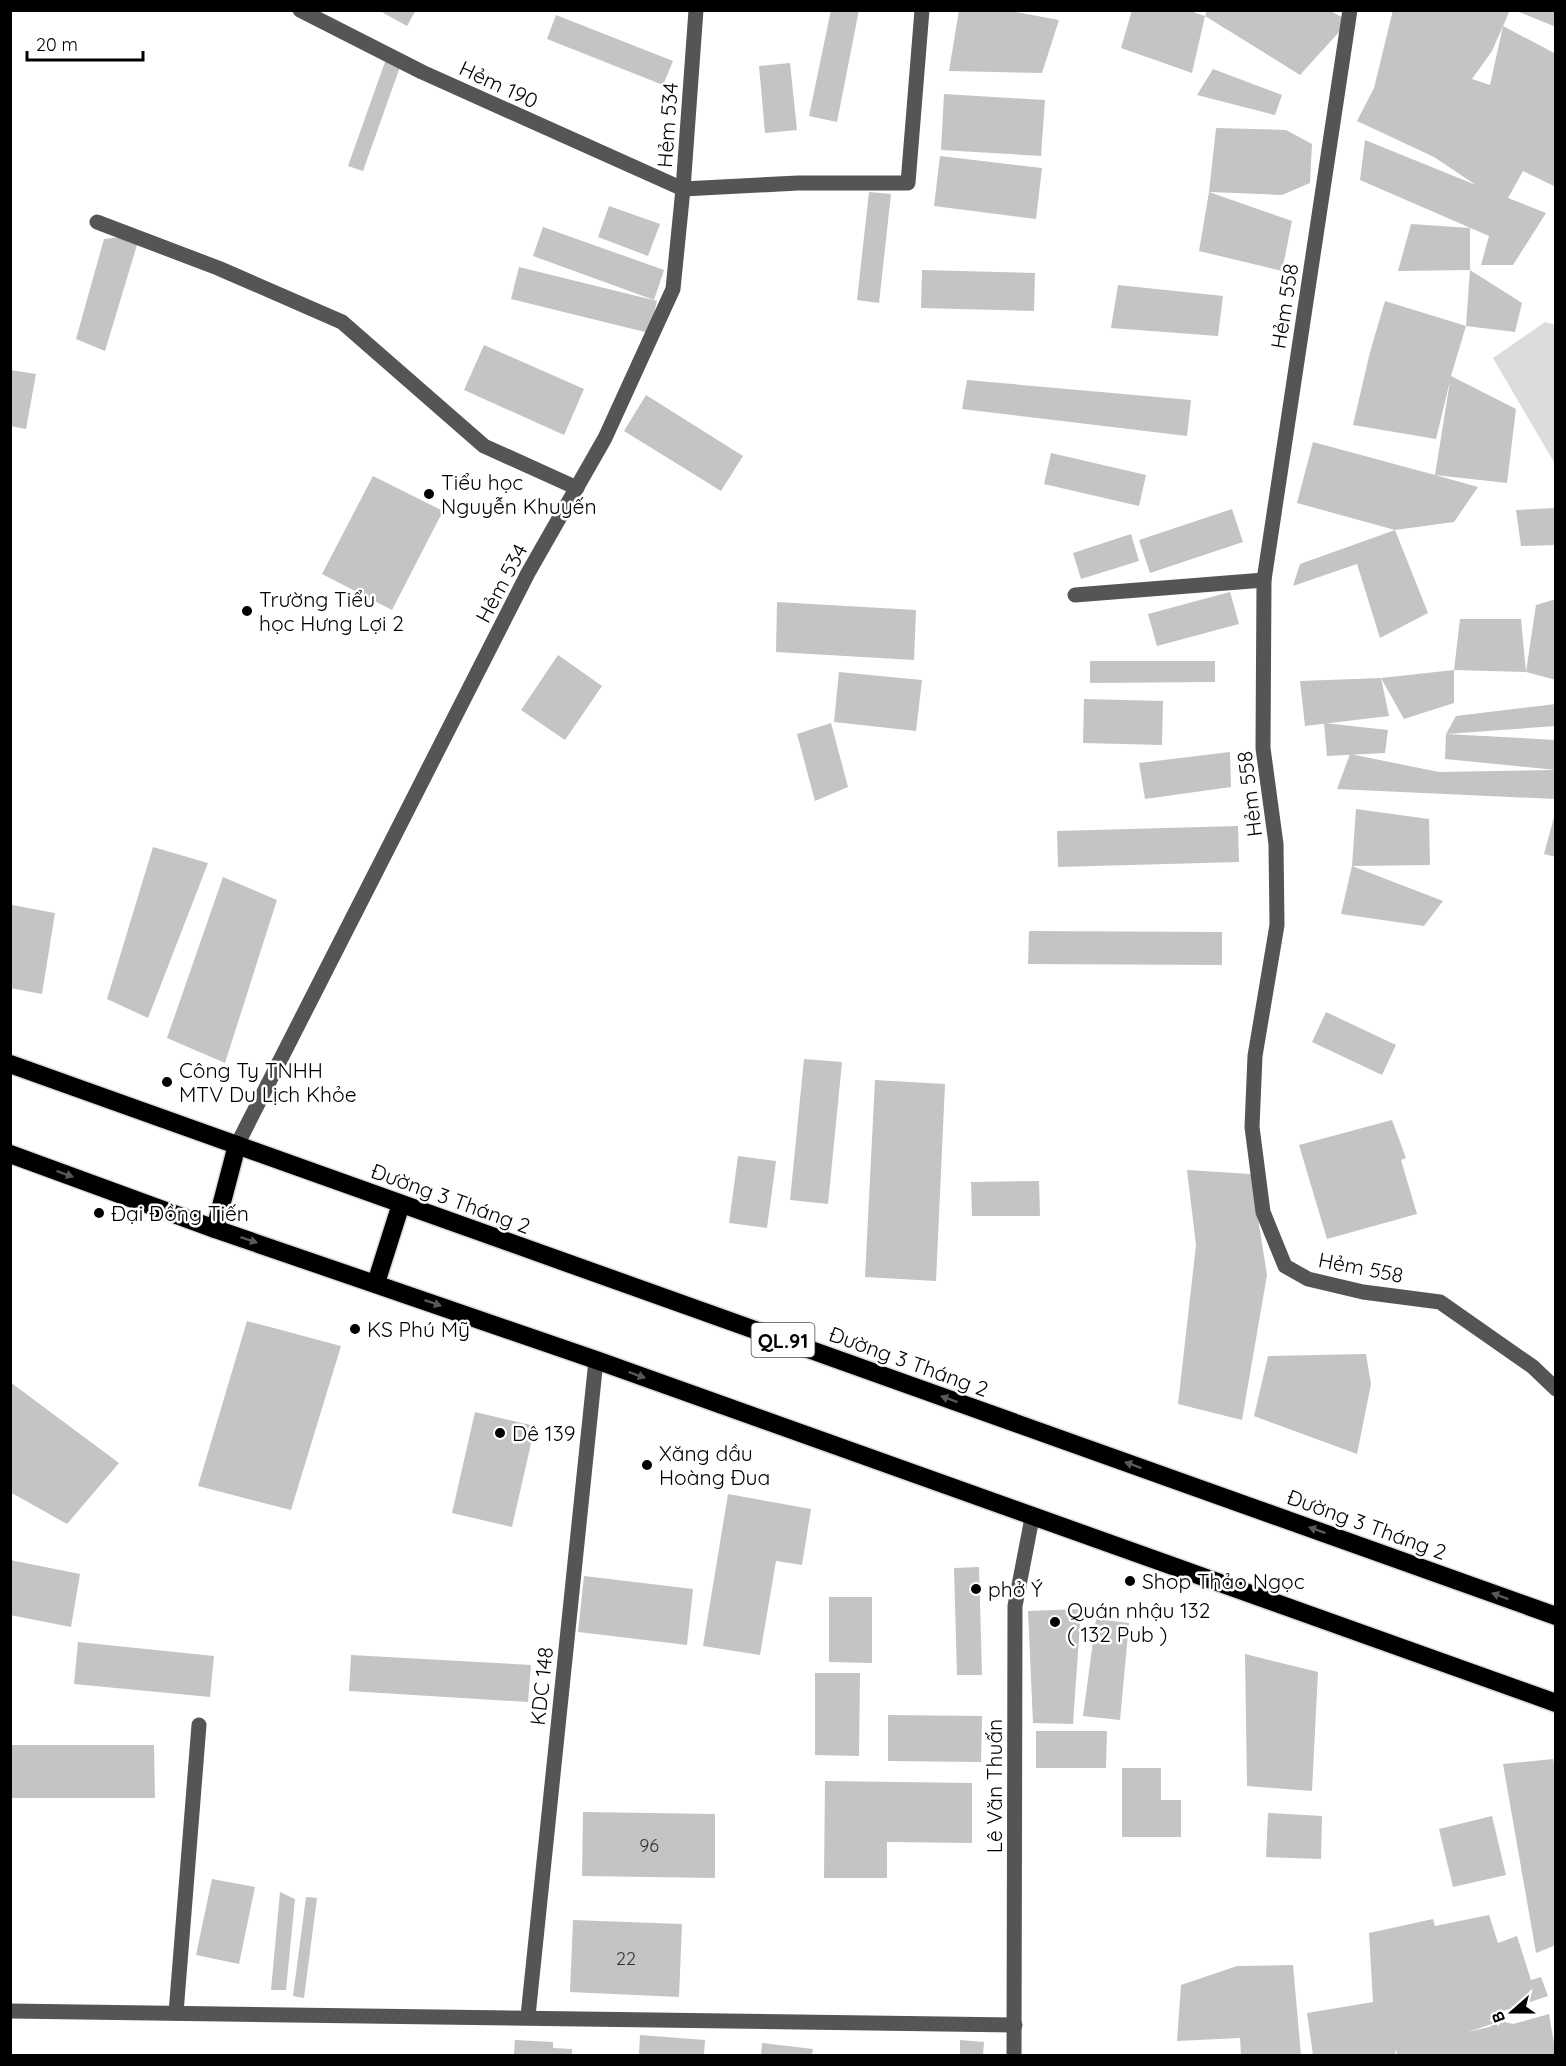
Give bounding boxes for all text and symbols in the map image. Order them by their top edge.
scale bar [27,24,142,62]
text: 20 m [36,33,78,56]
street label: Hẻm 190 [456,54,542,114]
street label: Hẻm 534 [651,82,683,168]
street label: Hẻm 558 [1264,261,1304,351]
place label: Tiểu học Nguyễn Khuyến [441,469,597,519]
marker: Tiểu học Nguyễn Khuyến [422,487,436,501]
street label: Hẻm 534 [469,539,533,627]
place label: Trường Tiểu học Hưng Lợi 2 [259,586,404,636]
marker: Trường Tiểu học Hưng Lợi 2 [240,604,254,618]
street label: Hẻm 558 [1231,750,1267,838]
place label: Công Ty TNHH MTV Du Lịch Khỏe [179,1057,357,1107]
marker: Công Ty TNHH MTV Du Lịch Khỏe [160,1075,174,1089]
street label: Đường 3 Tháng 2 [368,1157,534,1239]
one-way arrow [57,1169,75,1179]
place label: Đại Đồng Tiến [111,1200,249,1226]
marker: Đại Đồng Tiến [92,1206,106,1220]
one-way arrow [240,1236,258,1245]
street label: Hẻm 558 [1316,1246,1406,1288]
one-way arrow [425,1298,443,1308]
place label: KS Phú Mỹ [367,1316,470,1342]
street label: Đường 3 Tháng 2 [826,1320,992,1402]
marker: KS Phú Mỹ [348,1322,362,1336]
road number: QL.91 [752,1323,814,1357]
one-way arrow [628,1370,646,1380]
one-way arrow [940,1394,958,1404]
place label: Dê 139 [512,1420,575,1446]
marker: Dê 139 [493,1426,507,1440]
place label: Xăng dầu Hoàng Đua [659,1440,770,1490]
marker: Xăng dầu Hoàng Đua [640,1458,654,1472]
one-way arrow [1124,1459,1142,1469]
street label: Đường 3 Tháng 2 [1284,1483,1450,1565]
one-way arrow [1308,1525,1326,1535]
place label: Shop Thảo Ngọc [1142,1568,1305,1594]
marker: Shop Thảo Ngọc [1123,1574,1137,1588]
place label: phở Ý [988,1576,1043,1602]
marker: phở Ý [969,1582,983,1596]
one-way arrow [1491,1590,1509,1600]
place label: Quán nhậu 132 ( 132 Pub ) [1067,1597,1211,1647]
marker: Quán nhậu 132 ( 132 Pub ) [1048,1615,1062,1629]
street label: KDC 148 [524,1646,558,1726]
street label: Lê Văn Thuấn [981,1719,1007,1853]
house number: 96 [639,1834,659,1857]
house number: 22 [616,1947,636,1970]
north arrow [1482,1982,1542,2042]
text: B [1487,2009,1509,2026]

